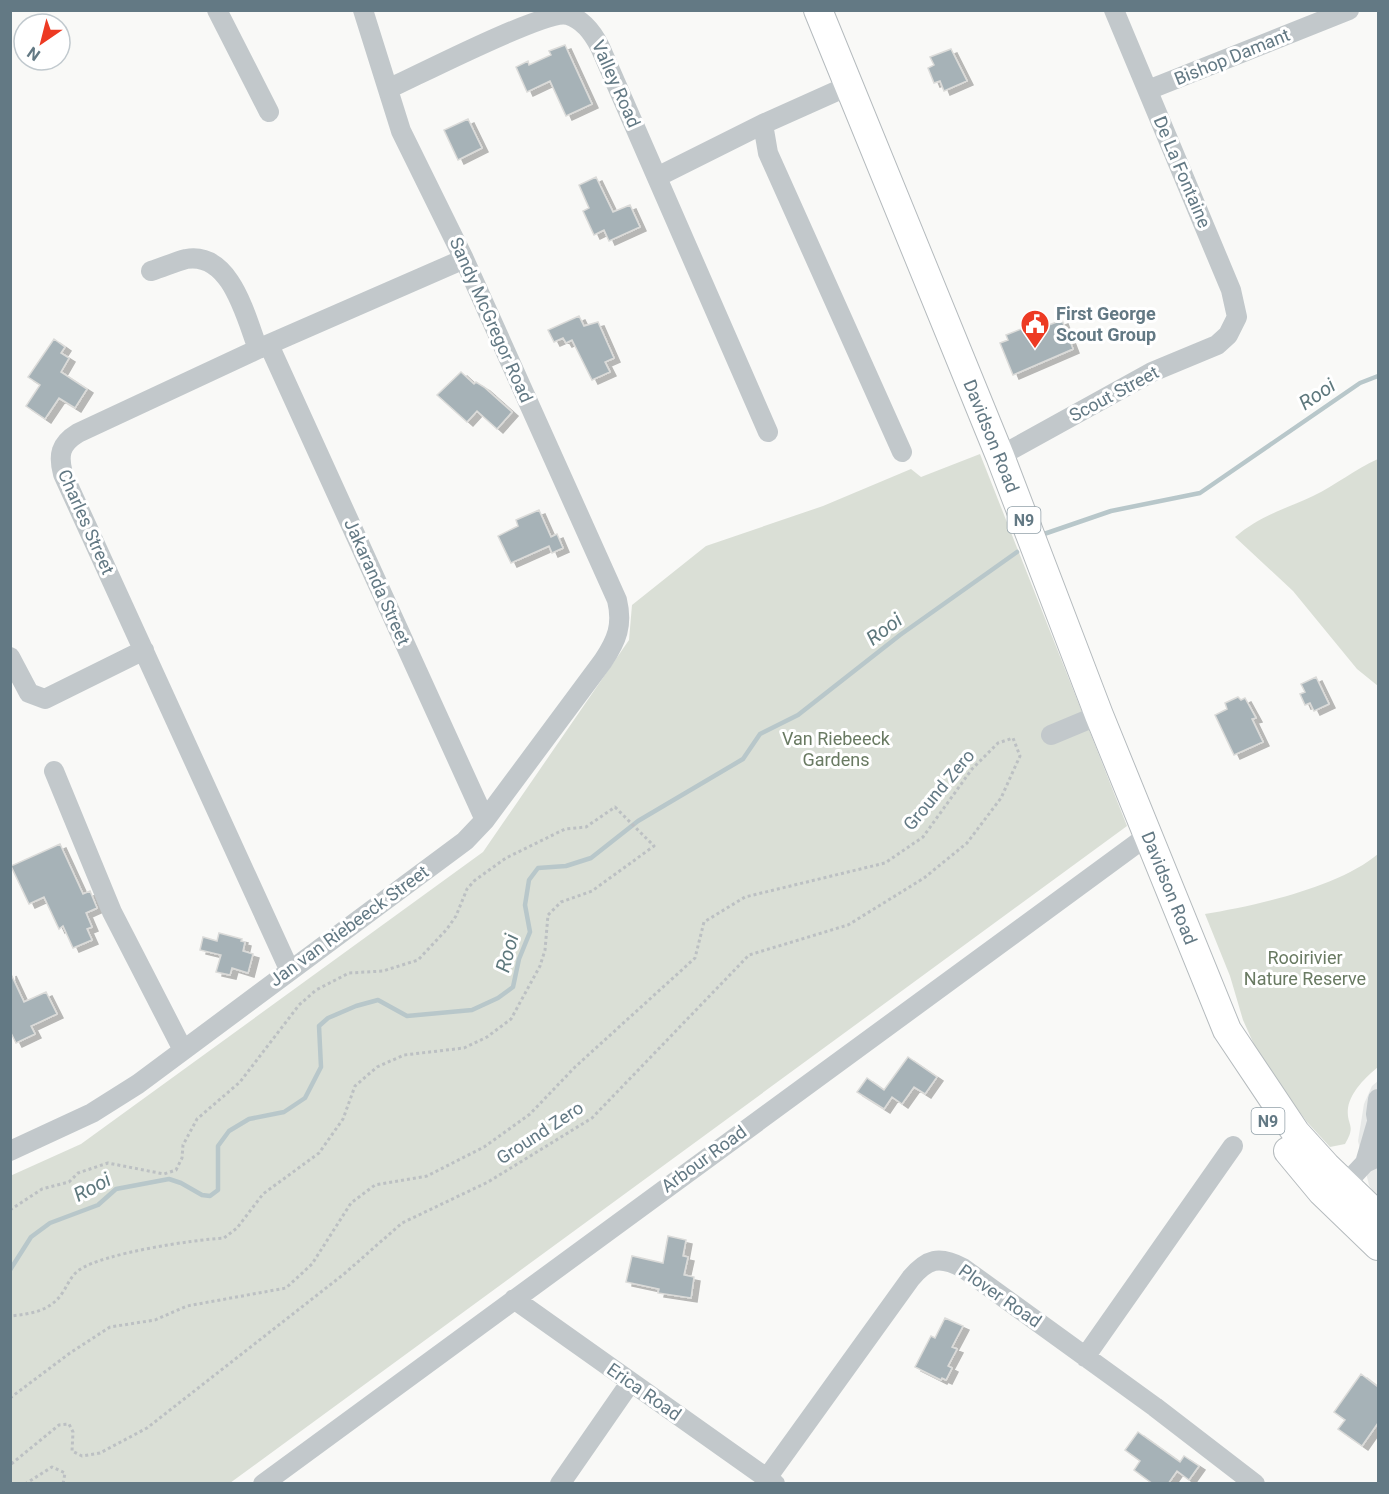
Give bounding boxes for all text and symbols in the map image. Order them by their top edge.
north arrow [12,12,72,72]
street label: Bishop Damant [1171,24,1293,89]
street label: Valley Road [588,37,645,131]
text: N [24,43,44,65]
street label: De La Fontaine [1149,113,1215,231]
street label: Sandy McGregor Road [446,234,537,406]
place label: First George Scout Group [1056,303,1156,345]
public building icon: First George Scout Group [1019,308,1051,350]
street label: Scout Street [1066,361,1162,426]
water label: Rooi [1294,373,1340,415]
street label: Davidson Road [959,376,1024,495]
street label: Charles Street [54,466,119,578]
road number: N9 [1008,507,1040,533]
street label: Jakaranda Street [340,515,415,648]
water label: Rooi [861,608,907,650]
park label: Van Riebeeck Gardens [782,728,891,770]
street label: Ground Zero [899,745,979,834]
street label: Davidson Road [1137,828,1202,947]
street label: Jan van Riebeeck Street [265,861,432,990]
water label: Rooi [490,931,524,975]
park label: Rooirivier Nature Reserve [1244,947,1366,989]
street label: Ground Zero [492,1097,587,1168]
road number: N9 [1252,1108,1284,1134]
street label: Arbour Road [657,1121,750,1196]
water label: Rooi [69,1167,115,1207]
street label: Plover Road [955,1259,1046,1332]
street label: Erica Road [603,1358,685,1425]

